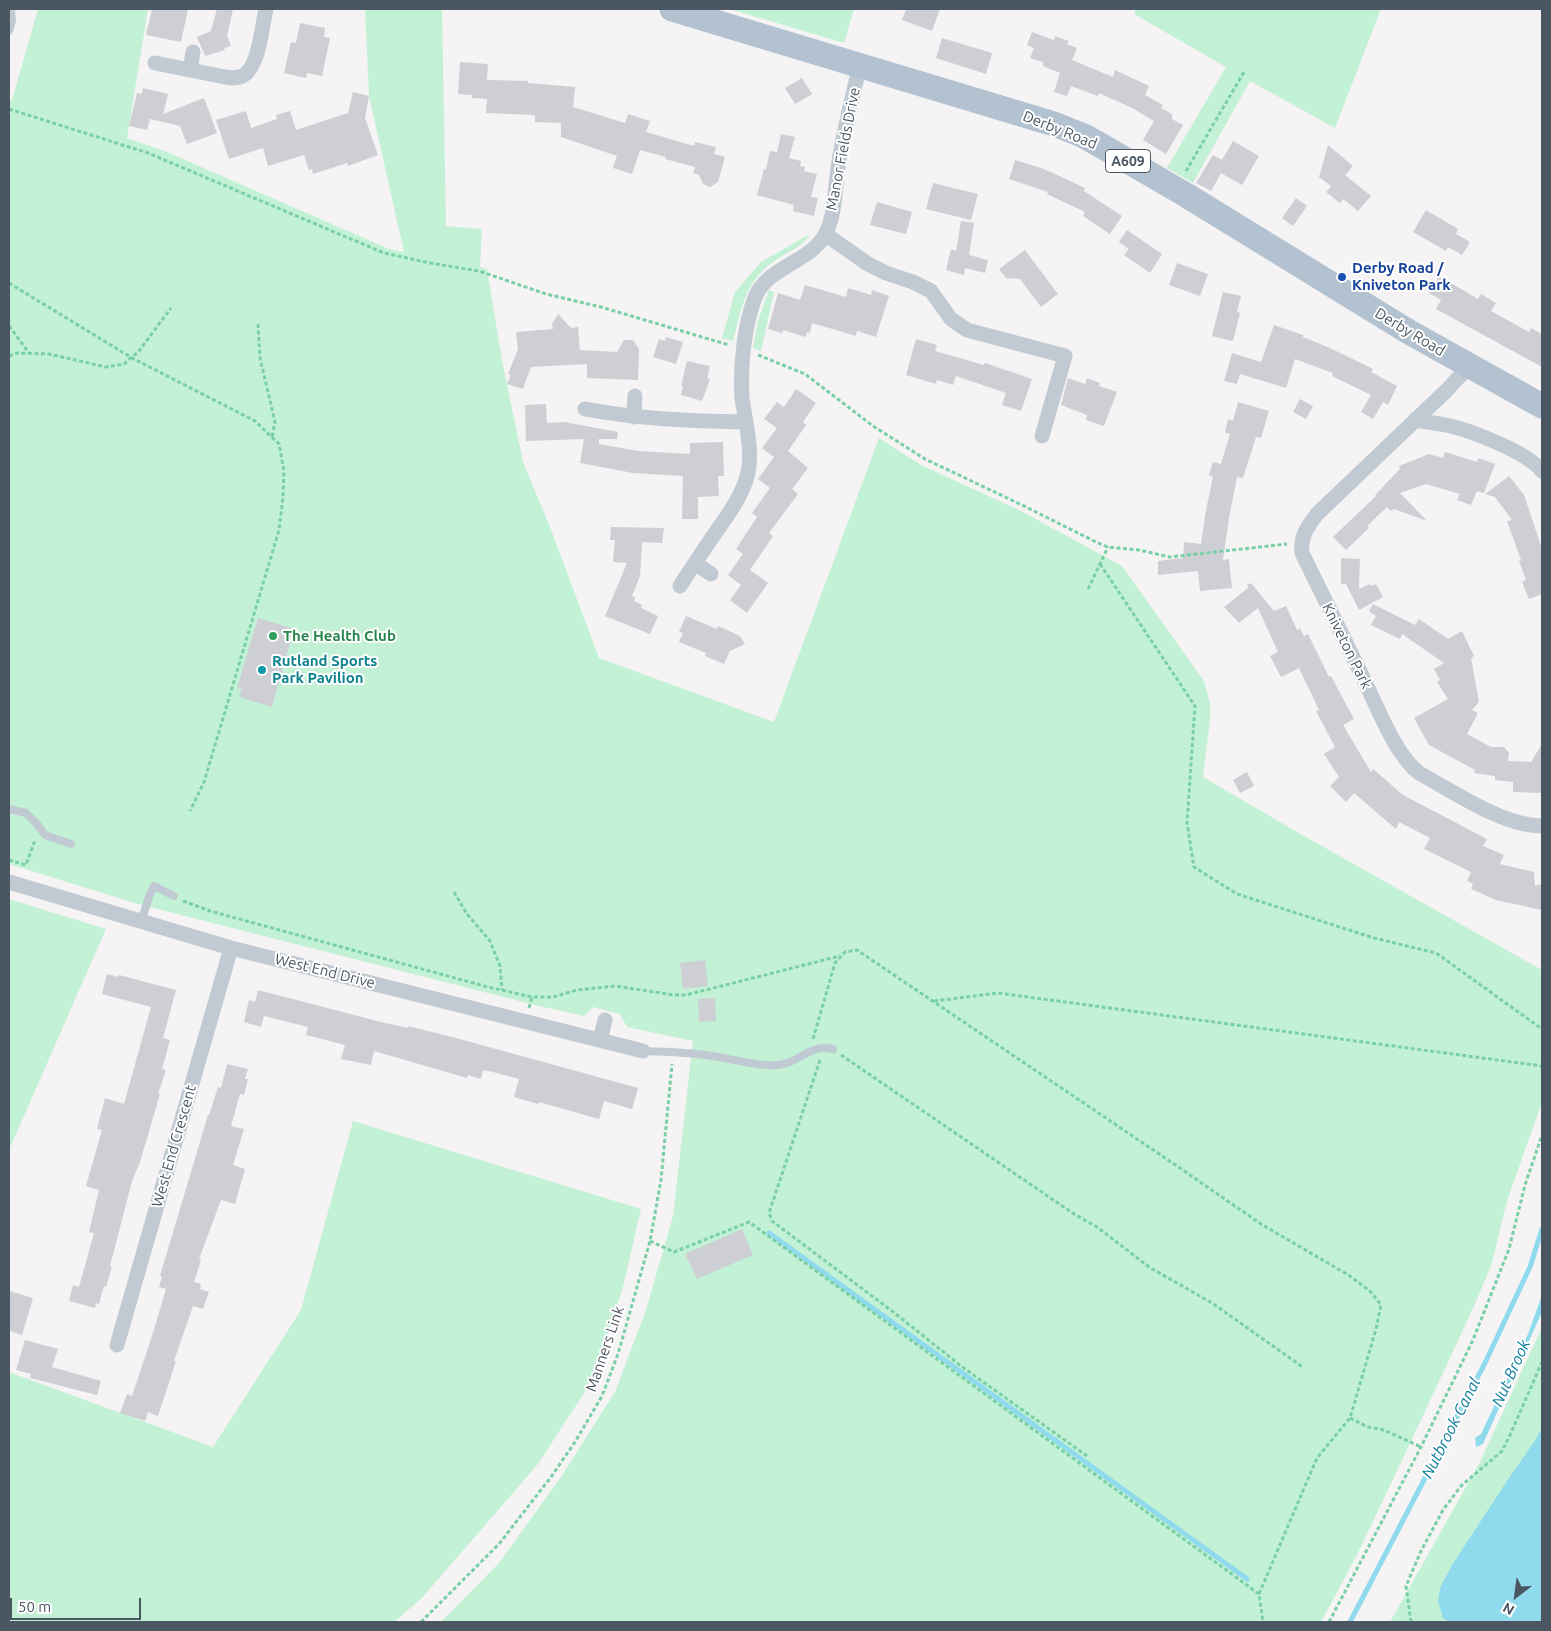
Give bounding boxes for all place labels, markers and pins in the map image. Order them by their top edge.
place label: Derby Road / Kniveton Park [1352,259,1451,294]
marker: Derby Road / Kniveton Park [1336,271,1348,283]
place label: The Health Club [283,627,396,645]
marker: The Health Club [267,630,279,642]
place label: Rutland Sports Park Pavilion [272,652,377,687]
marker: Rutland Sports Park Pavilion [256,664,268,676]

